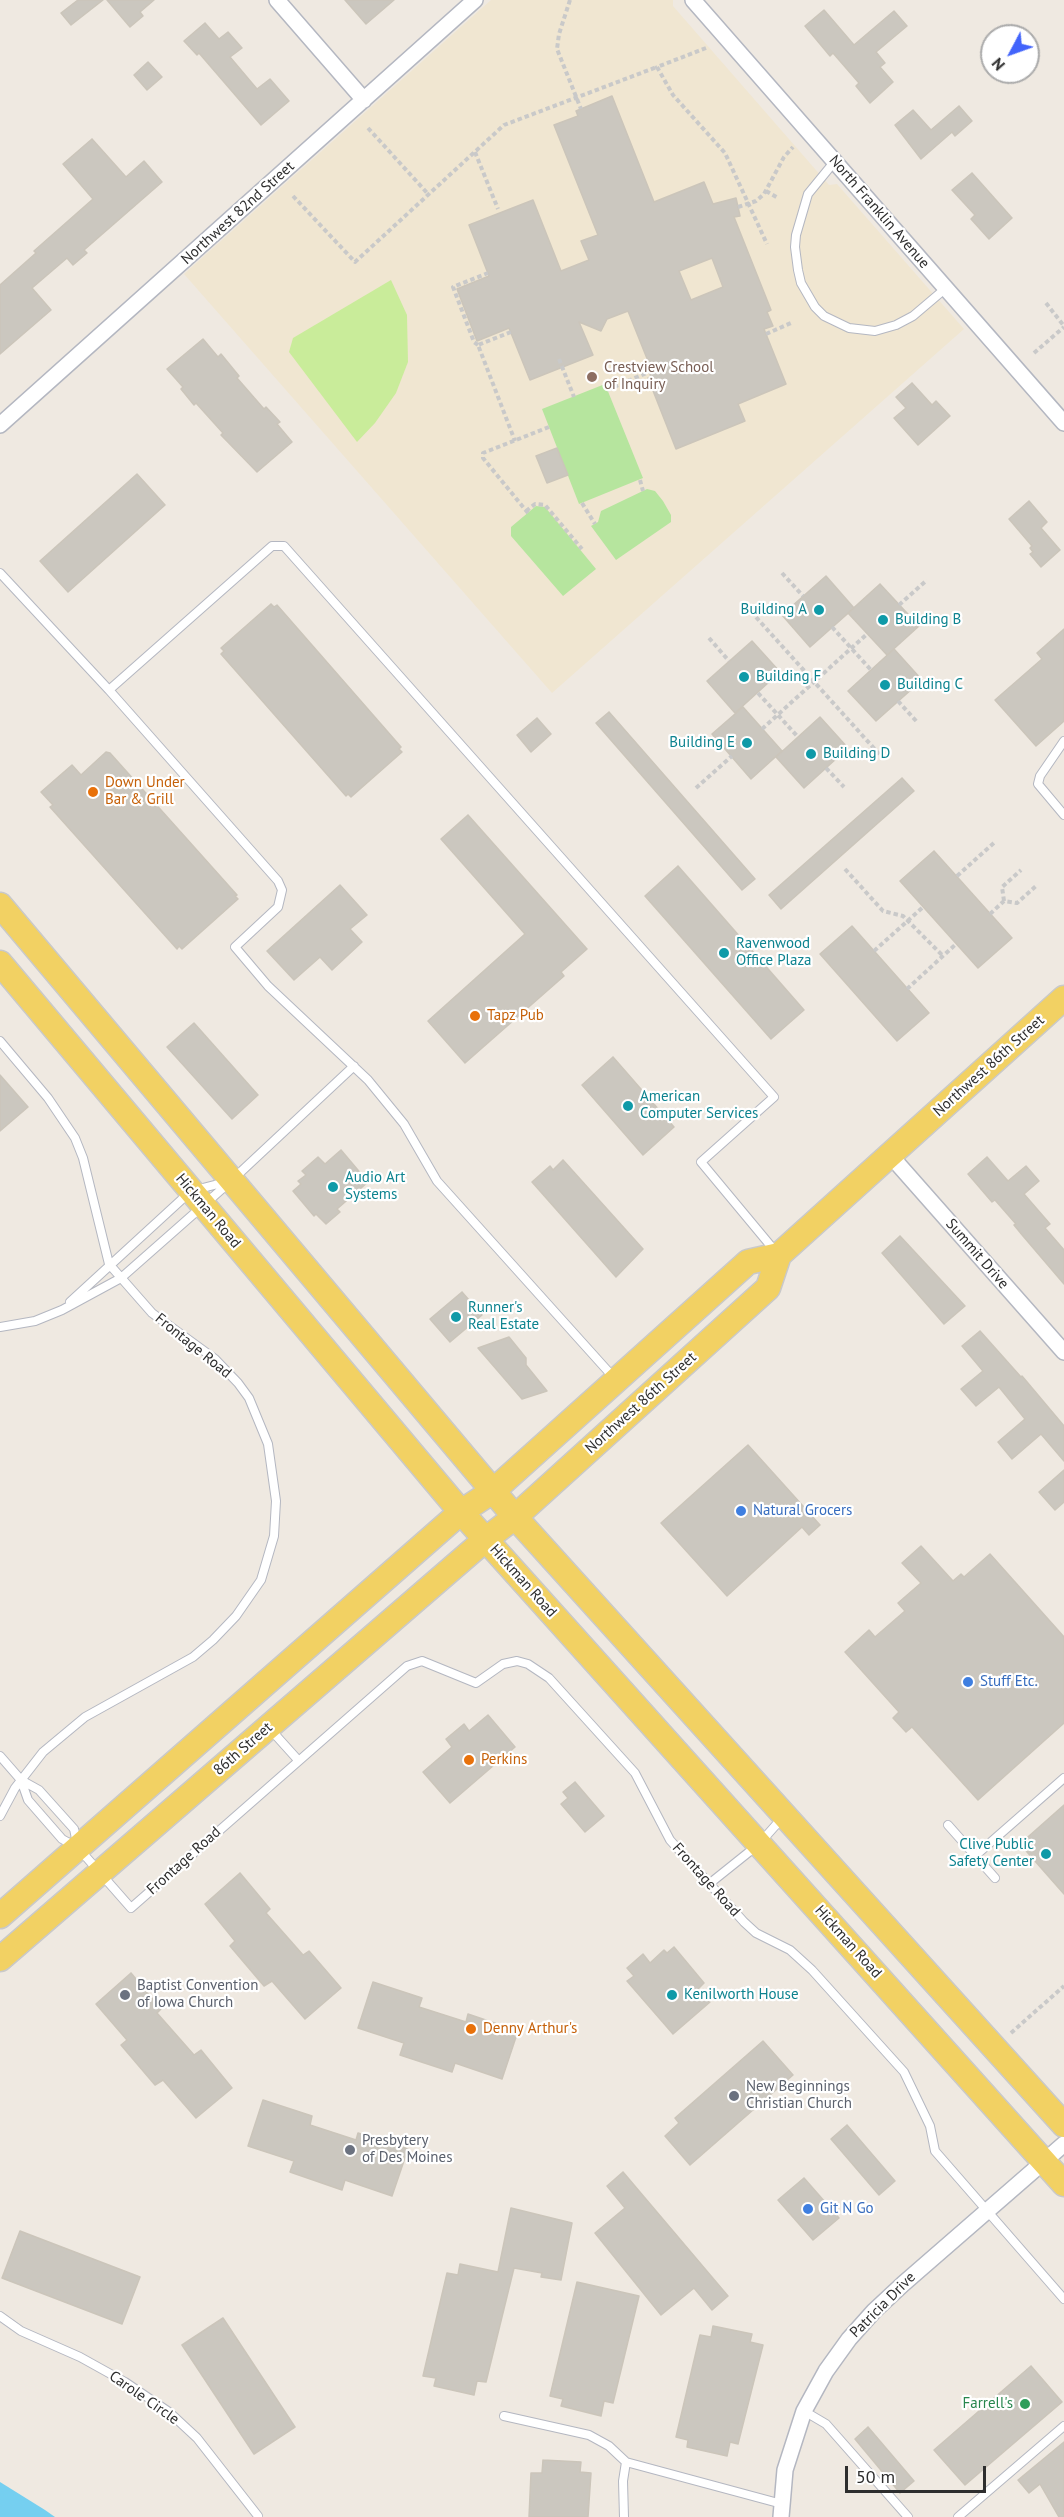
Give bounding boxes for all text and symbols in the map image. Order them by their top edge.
north arrow [980,24,1040,84]
text: N [987,54,1009,75]
street label: North Franklin Avenue [825,152,933,272]
street label: Northwest 82nd Street [178,158,298,268]
place label: Crestview School of Inquiry [604,359,714,394]
marker: Crestview School of Inquiry [585,370,599,384]
place label: Building A [741,601,807,619]
marker: Building A [812,603,826,617]
place label: Building B [895,611,961,629]
marker: Building B [876,613,890,627]
place label: Building F [756,668,821,686]
marker: Building F [737,670,751,684]
place label: Building C [897,676,963,694]
marker: Building C [878,678,892,692]
place label: Building E [669,734,735,752]
marker: Building E [740,736,754,750]
place label: Building D [823,745,890,763]
marker: Building D [804,747,818,761]
place label: Down Under Bar & Grill [105,774,185,809]
marker: Down Under Bar & Grill [86,785,100,799]
place label: Ravenwood Office Plaza [736,935,812,970]
marker: Ravenwood Office Plaza [717,946,731,960]
place label: Tapz Pub [487,1007,544,1025]
marker: Tapz Pub [468,1009,482,1023]
street label: Northwest 86th Street [930,1012,1048,1120]
place label: American Computer Services [640,1088,758,1123]
marker: American Computer Services [621,1099,635,1113]
place label: Audio Art Systems [345,1169,405,1204]
street label: Hickman Road [172,1170,244,1252]
marker: Audio Art Systems [326,1180,340,1194]
street label: Summit Drive [942,1215,1012,1293]
place label: Runner's Real Estate [468,1299,539,1334]
street label: Frontage Road [151,1310,235,1382]
marker: Runner's Real Estate [449,1310,463,1324]
street label: Northwest 86th Street [582,1349,700,1457]
place label: Natural Grocers [753,1502,852,1520]
marker: Natural Grocers [734,1504,748,1518]
street label: Hickman Road [486,1541,560,1621]
place label: Stuff Etc. [980,1673,1038,1691]
marker: Stuff Etc. [961,1675,975,1689]
street label: 86th Street [210,1719,276,1779]
place label: Perkins [481,1751,527,1769]
marker: Perkins [462,1753,476,1767]
street label: Frontage Road [143,1823,225,1899]
place label: Clive Public Safety Center [949,1836,1034,1871]
street label: Frontage Road [668,1839,744,1921]
marker: Clive Public Safety Center [1039,1847,1053,1861]
street label: Hickman Road [811,1902,885,1982]
place label: Baptist Convention of Iowa Church [137,1977,258,2012]
place label: Kenilworth House [684,1986,799,2004]
marker: Baptist Convention of Iowa Church [118,1988,132,2002]
marker: Kenilworth House [665,1988,679,2002]
place label: Denny Arthur's [483,2020,577,2038]
marker: Denny Arthur's [464,2022,478,2036]
place label: New Beginnings Christian Church [746,2078,852,2113]
marker: New Beginnings Christian Church [727,2089,741,2103]
place label: Presbytery of Des Moines [362,2132,452,2167]
marker: Presbytery of Des Moines [343,2143,357,2157]
place label: Git N Go [820,2200,874,2218]
marker: Git N Go [801,2202,815,2216]
street label: Patricia Drive [846,2268,920,2342]
street label: Carole Circle [106,2367,182,2429]
place label: Farrell's [963,2395,1013,2413]
marker: Farrell's [1018,2397,1032,2411]
scale bar [848,2454,989,2492]
text: 50 m [856,2465,895,2488]

